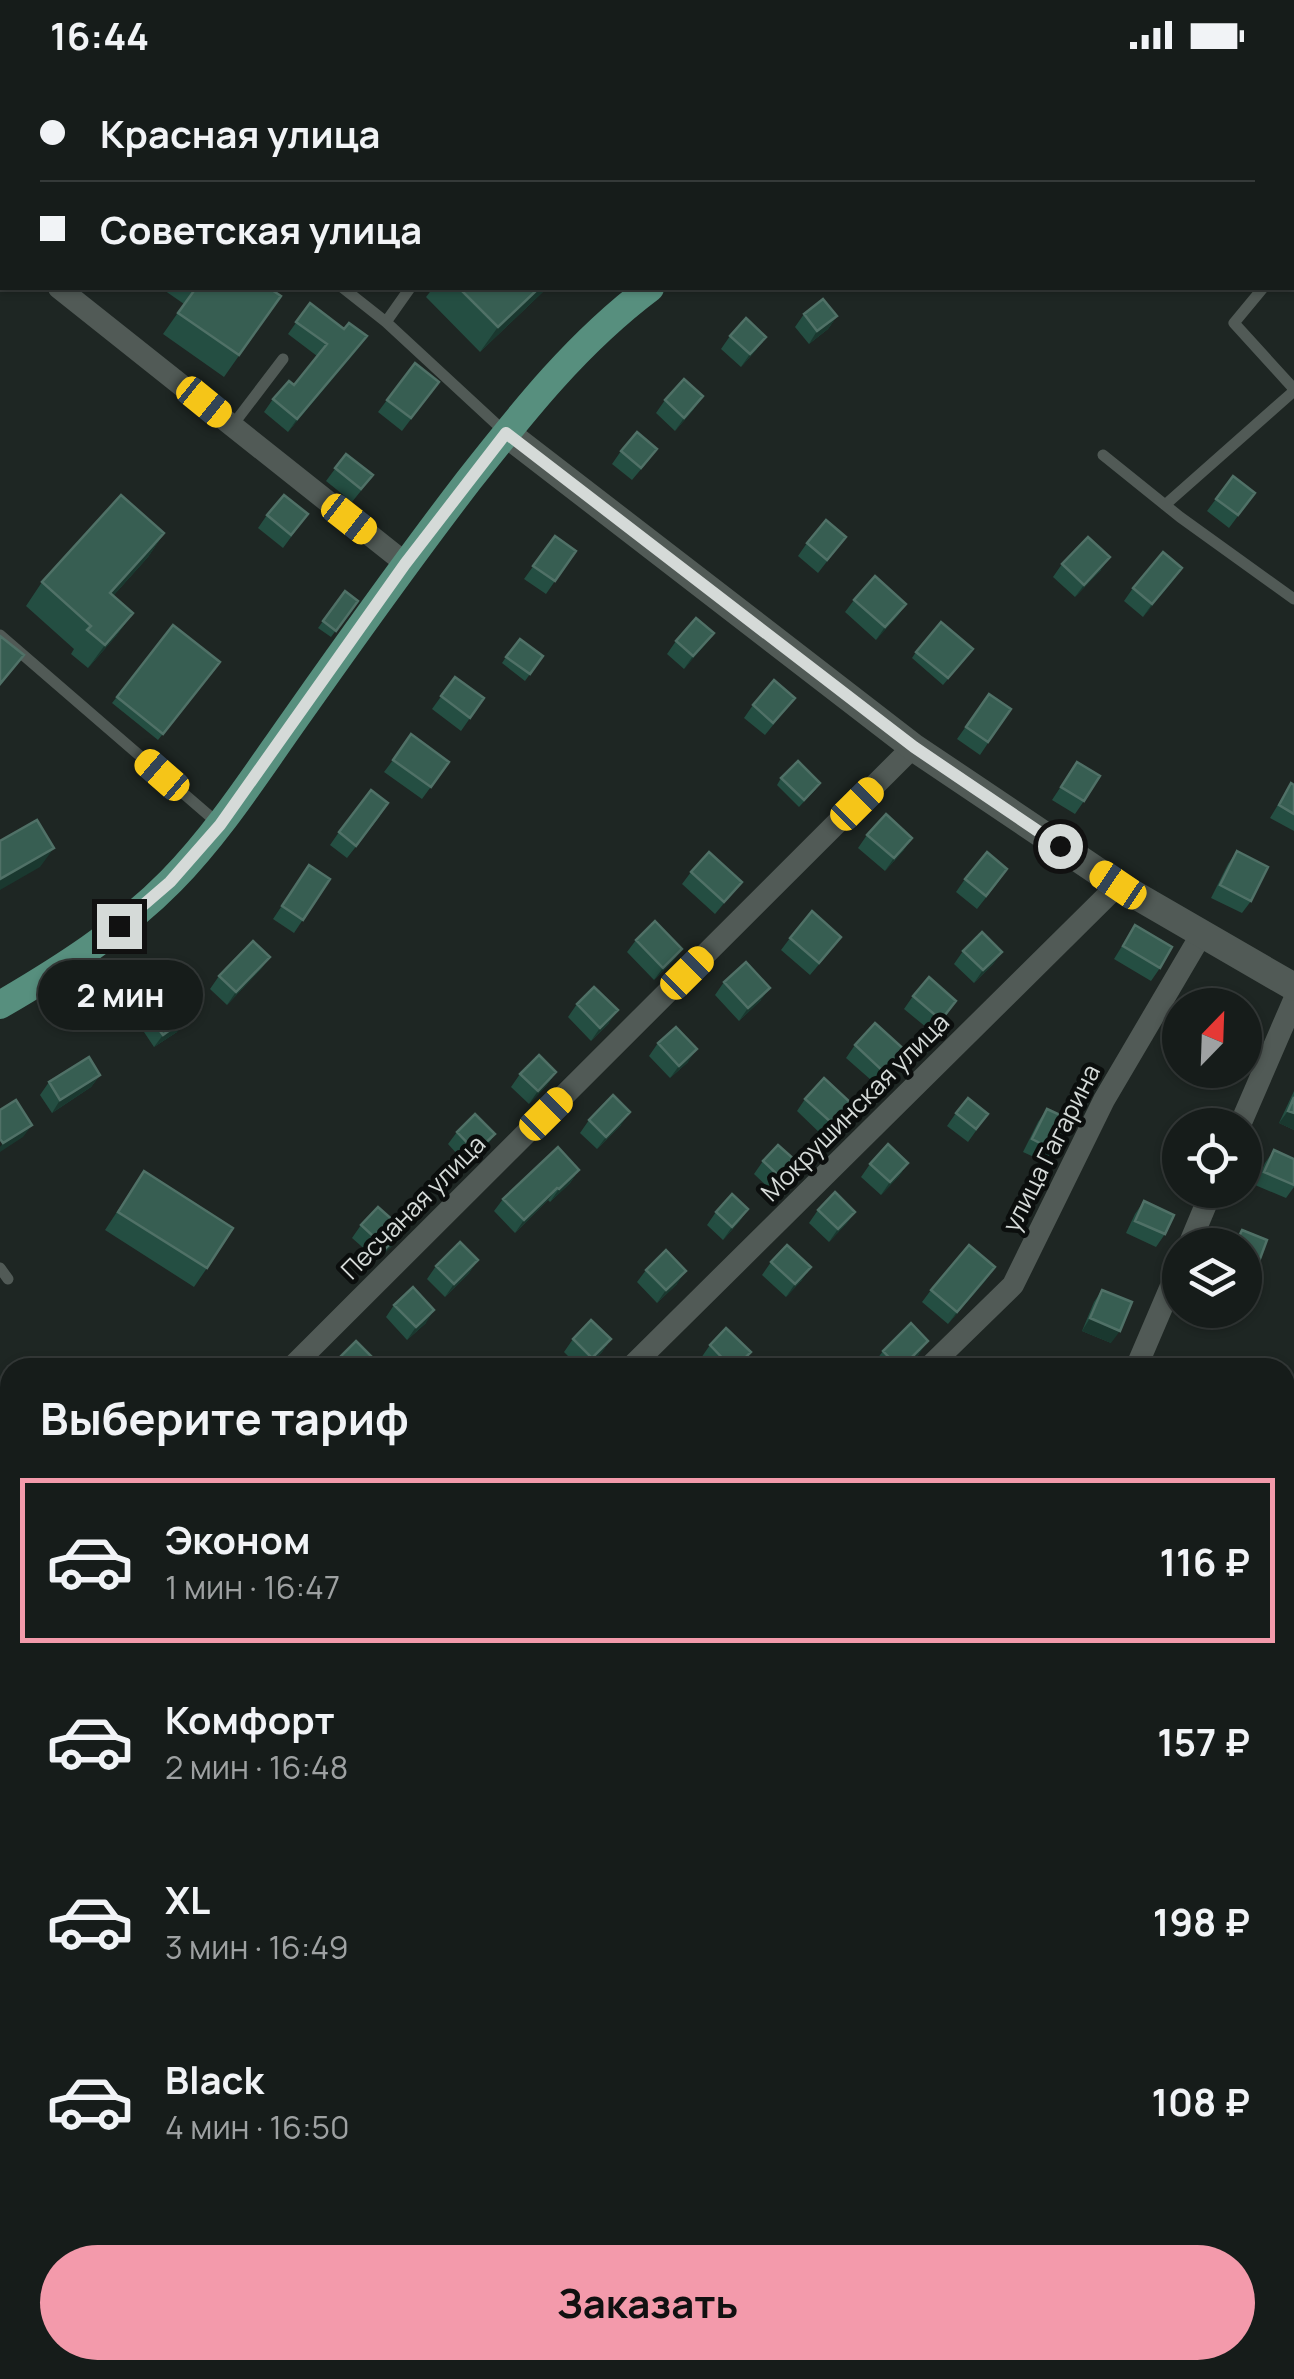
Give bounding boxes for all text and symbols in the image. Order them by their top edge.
text: 16:44 [50,9,149,61]
text: Красная улица [100,107,380,159]
text: Советская улица [100,203,422,255]
car [171,371,237,433]
car [316,489,382,549]
car [130,744,194,806]
car [825,772,889,836]
route start [1038,824,1083,869]
car [1085,856,1151,914]
route end [97,904,142,949]
car [655,941,719,1005]
callout: 2 мин [36,961,202,1031]
text: 2 мин [76,973,165,1017]
north arrow [1162,988,1262,1088]
map controls [1162,988,1262,1328]
street label: Мокрушинская улица [753,1005,957,1209]
street label: улица Гагарина [993,1058,1108,1238]
car [514,1082,578,1146]
button: locate [1162,1108,1262,1208]
street label: Песчаная улица [333,1127,493,1287]
button: layers [1162,1228,1262,1328]
text: Выберите тариф [40,1387,409,1449]
text: Эконом [165,1513,311,1565]
icon: car [45,1516,135,1606]
text: 116 ₽ [1159,1535,1250,1587]
text: 1 мин · 16:47 [165,1565,340,1609]
text: Комфорт [165,1693,335,1745]
icon: car [45,1696,135,1786]
text: 157 ₽ [1157,1715,1250,1767]
text: 2 мин · 16:48 [165,1745,348,1789]
text: XL [165,1873,210,1925]
icon: car [45,1876,135,1966]
text: 198 ₽ [1153,1895,1250,1947]
text: 3 мин · 16:49 [165,1925,349,1969]
text: Black [165,2053,264,2105]
icon: car [45,2056,135,2146]
text: 108 ₽ [1151,2075,1250,2127]
text: 4 мин · 16:50 [165,2105,349,2149]
button: Заказать [40,2245,1255,2360]

